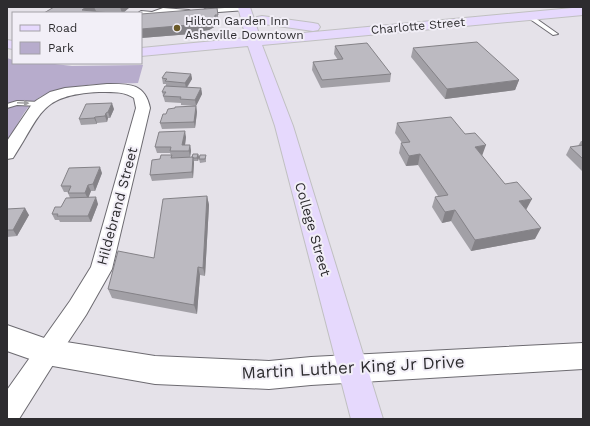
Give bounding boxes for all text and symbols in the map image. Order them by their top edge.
legend [12,12,142,64]
place label: Hilton Garden Inn Asheville Downtown [185,14,304,42]
street label: Charlotte Street [370,15,466,37]
text: Road [48,21,77,35]
marker: Hilton Garden Inn Asheville Downtown [172,23,182,33]
text: Park [48,41,74,55]
one-way arrow [17,100,29,107]
street label: Hildebrand Street [94,145,141,267]
street label: College Street [292,180,334,278]
street label: Martin Luther King Jr Drive [241,351,465,383]

